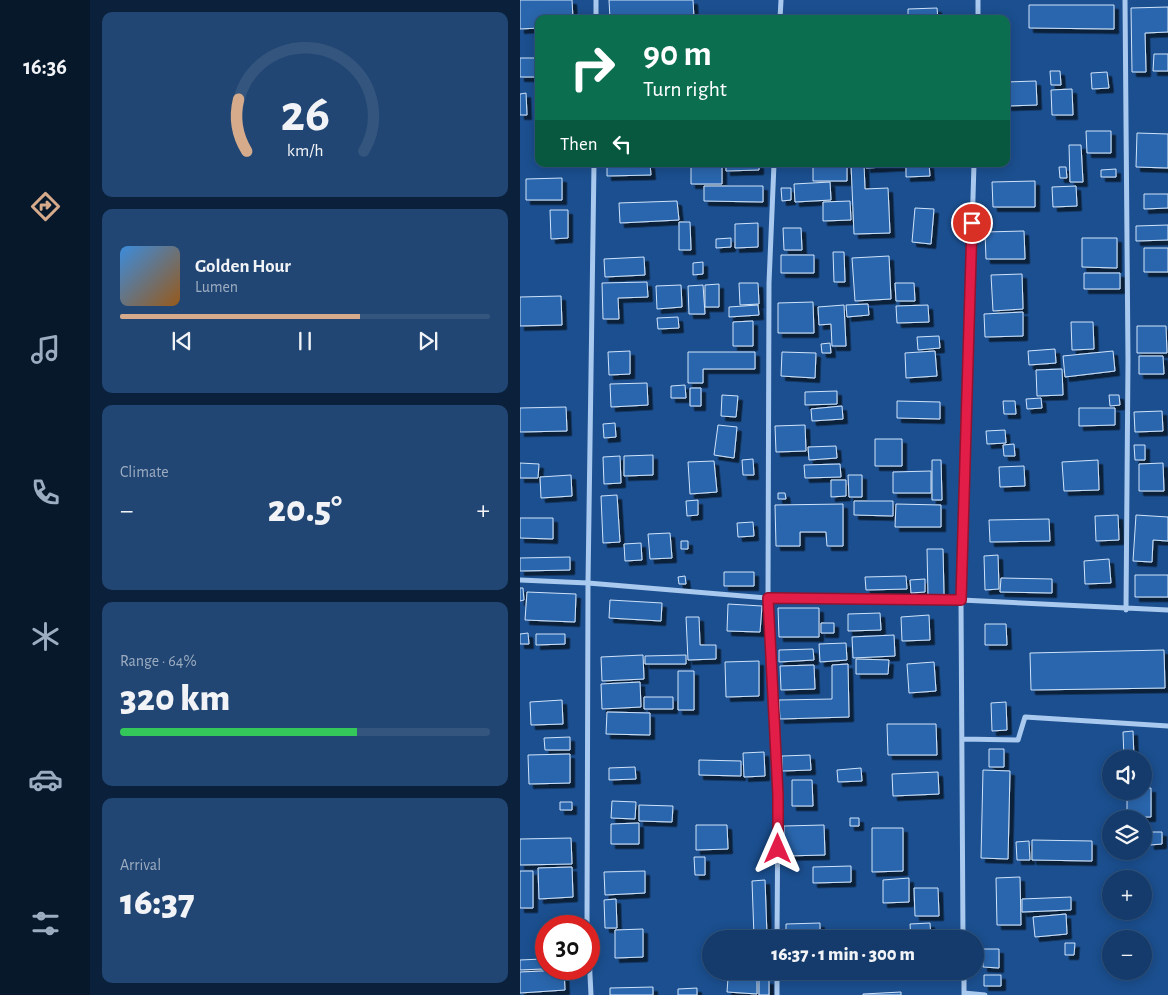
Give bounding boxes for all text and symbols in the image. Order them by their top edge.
icon: right [560,35,625,100]
text: 90 m [643,37,712,72]
text: 16:36 [23,56,67,78]
text: Turn right [643,78,727,100]
text: 26 [280,88,330,140]
icon: left [608,130,636,158]
text: Then [560,135,598,154]
text: km/h [287,142,323,160]
icon: directions [28,189,63,224]
pin [951,202,993,244]
icon: arrive [958,209,986,237]
text: Golden Hour [195,257,291,276]
text: Lumen [195,279,238,295]
icon: previous [168,327,196,355]
icon: pause [291,327,319,355]
icon: next [414,327,442,355]
icon: music [28,332,63,367]
text: Climate [120,464,169,480]
icon: phone [28,475,63,510]
text: 20.5° [268,491,342,529]
text: − [120,497,133,525]
text: + [477,497,490,525]
icon: climate [28,619,63,654]
text: Range · 64% [120,653,197,669]
text: 320 km [120,680,230,718]
map controls [1102,750,1152,980]
button: sound [1102,750,1152,800]
icon: car [28,762,63,797]
button: layers [1102,810,1152,860]
position arrow [751,822,803,874]
text: Arrival [120,857,161,873]
button: + [1102,870,1152,920]
text: 16:37 [120,884,195,922]
icon: filters [28,906,63,941]
speed limit sign: 30 [535,915,600,980]
button: − [1102,930,1152,980]
text: 16:37 · 1 min · 300 m [771,945,915,964]

